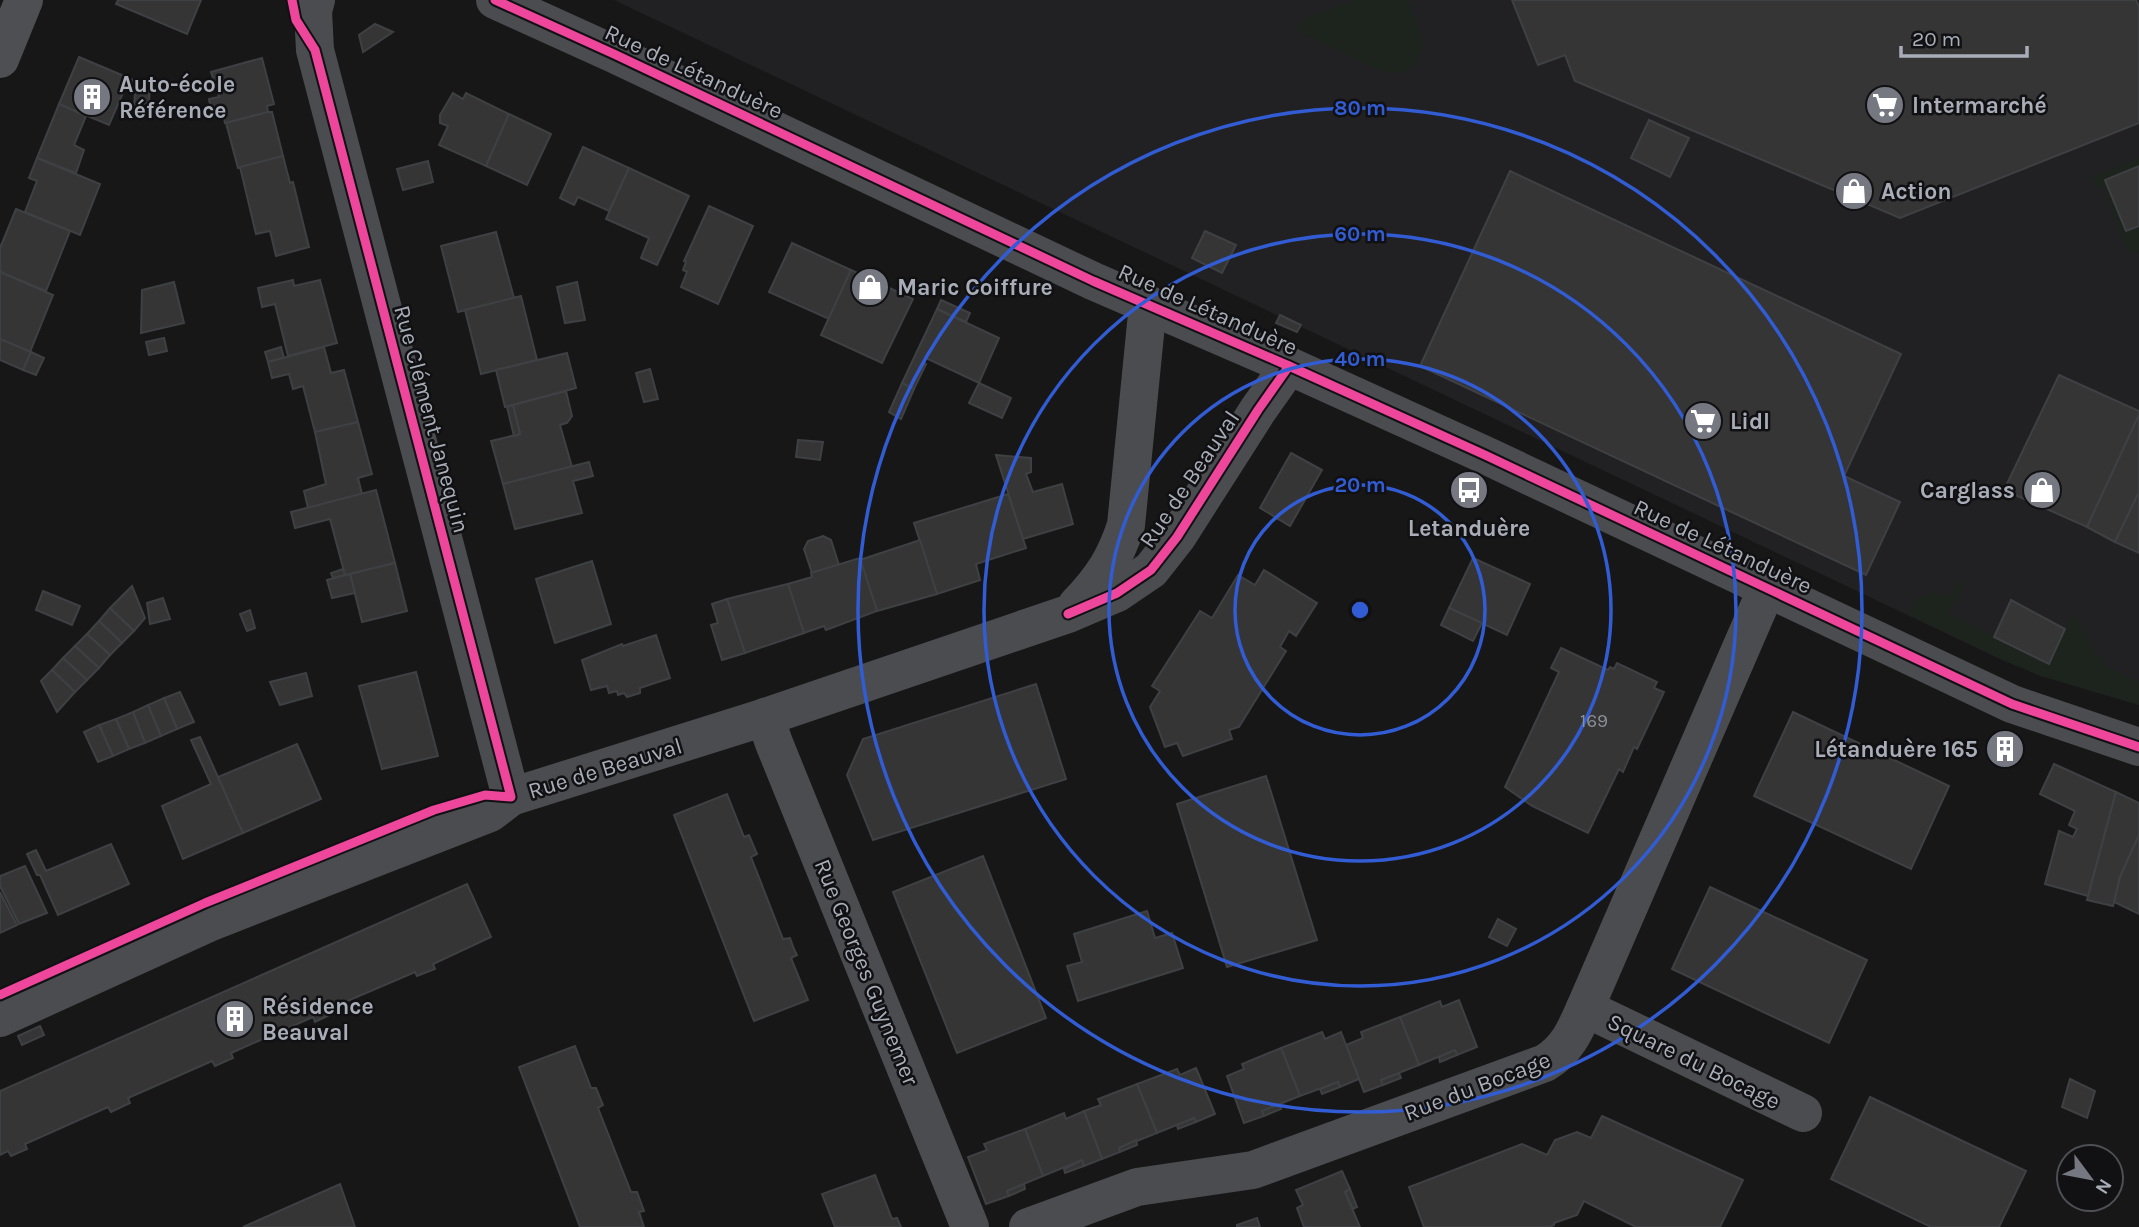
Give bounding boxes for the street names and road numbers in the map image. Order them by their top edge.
street label: Rue de Létanduère [600,18,787,125]
street label: Rue de Létanduère [1114,258,1302,361]
street label: Rue Clément Janequin [388,302,475,536]
street label: Rue de Beauval [1134,406,1245,553]
street label: Rue de Létanduère [1629,493,1816,600]
street label: Rue de Beauval [525,732,685,805]
street label: Rue Georges Guynemer [809,855,925,1090]
street label: Square du Bocage [1603,1008,1785,1115]
street label: Rue du Bocage [1400,1046,1554,1127]

